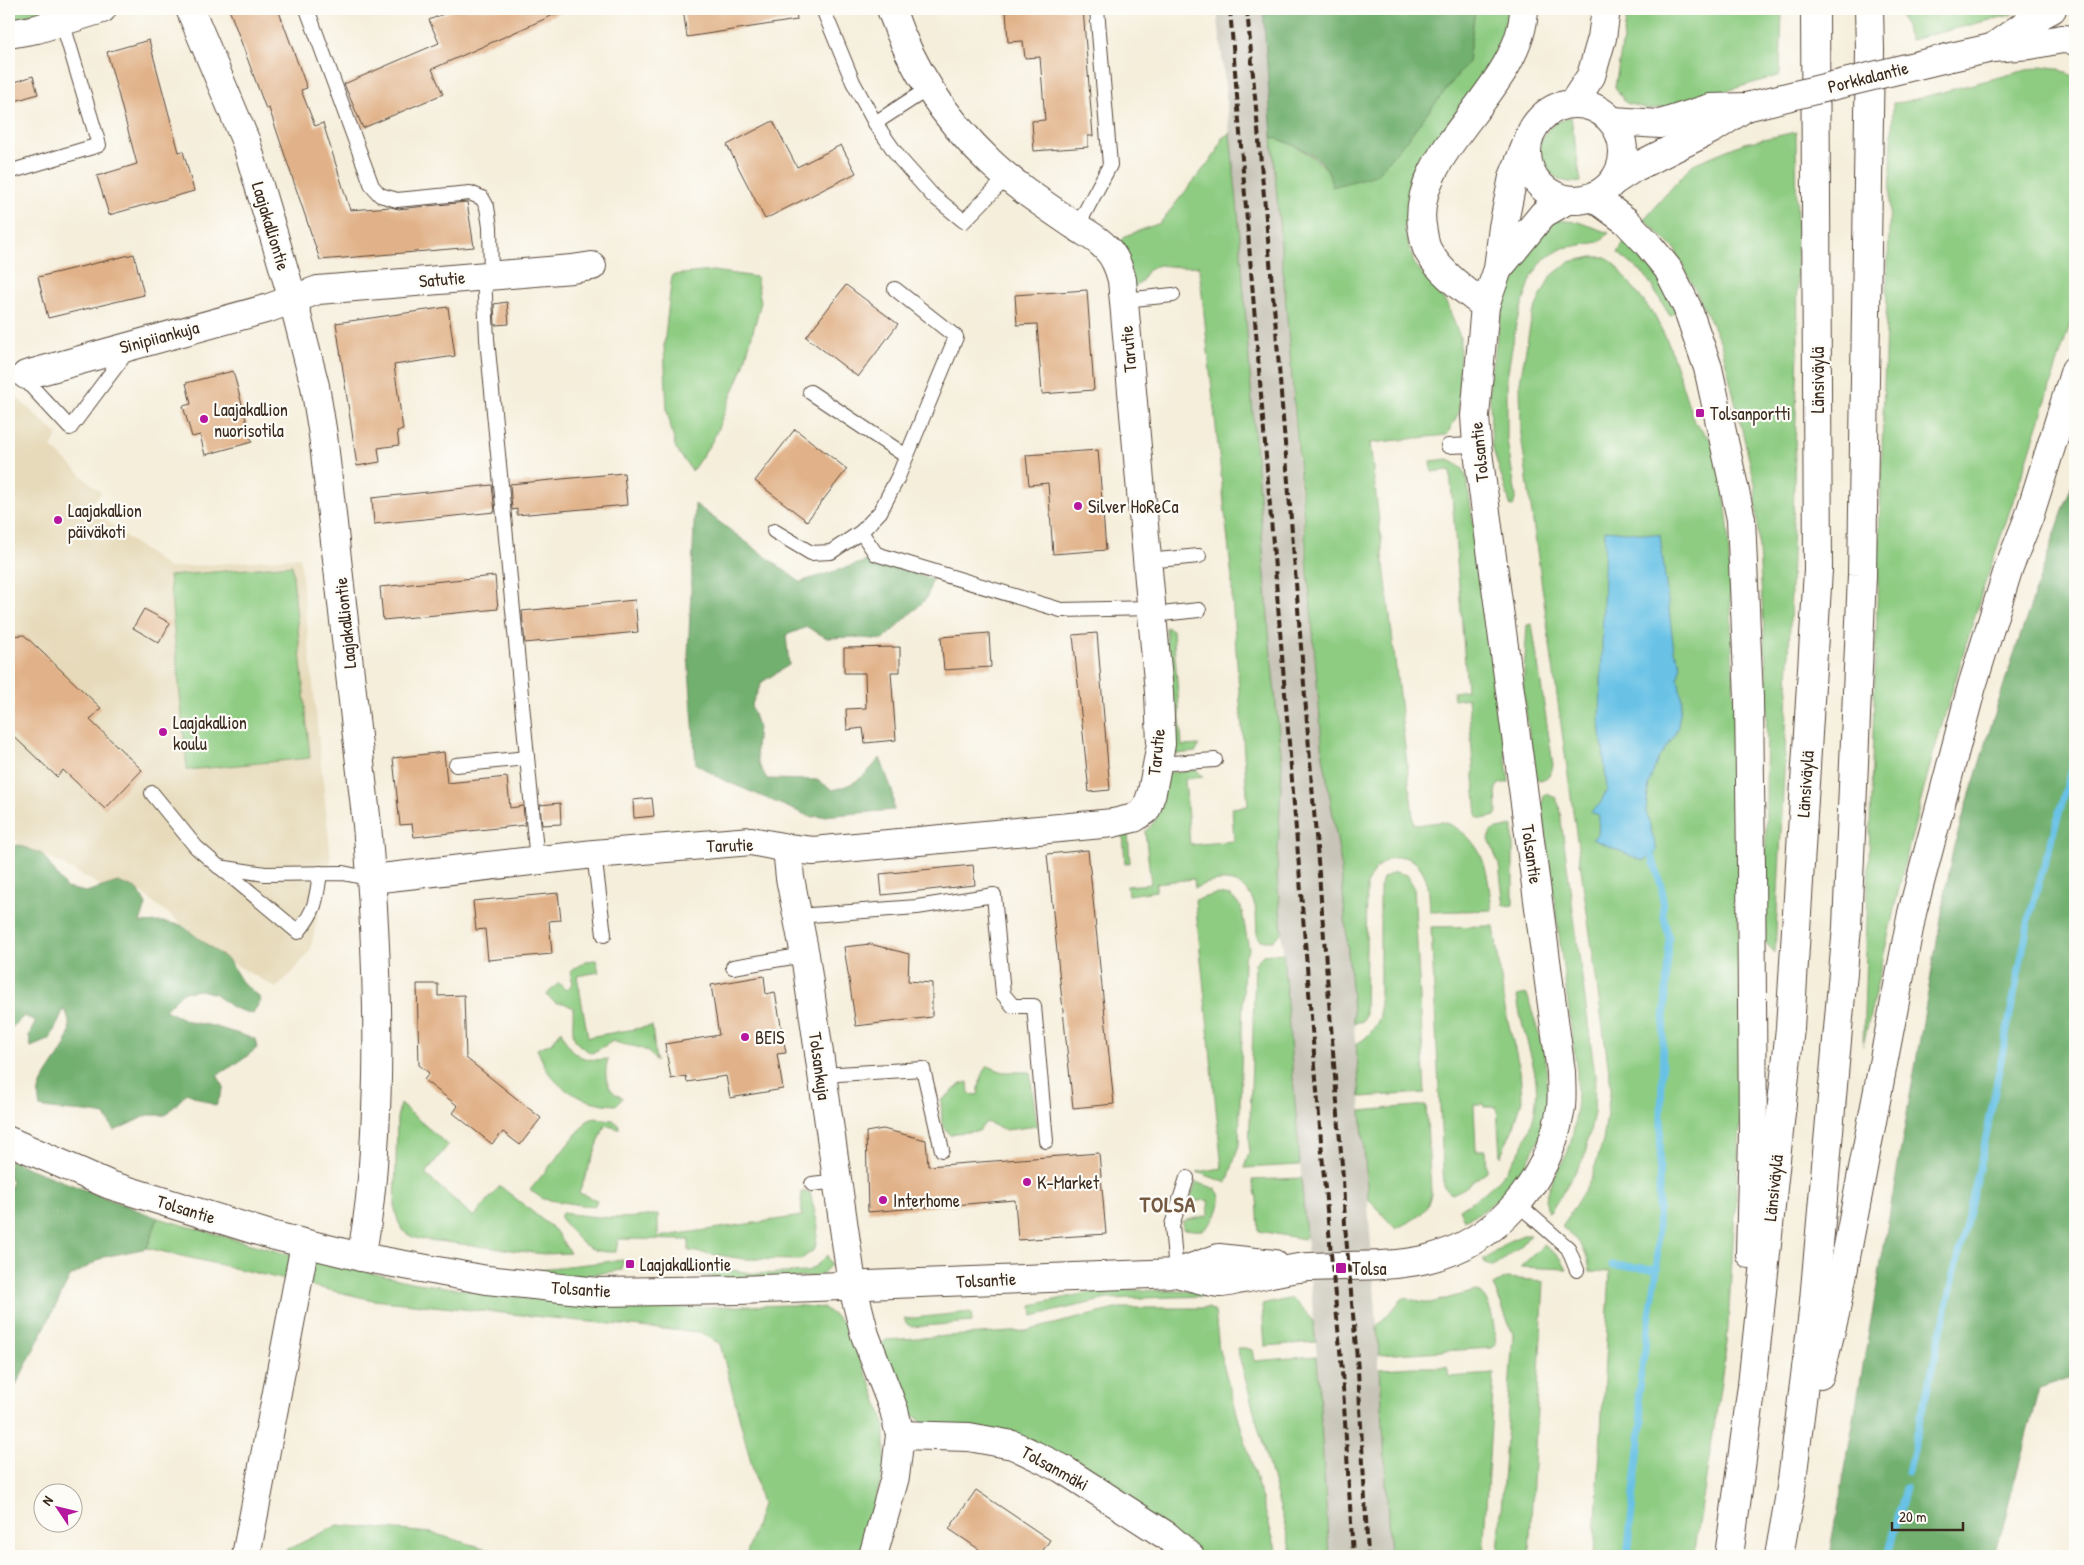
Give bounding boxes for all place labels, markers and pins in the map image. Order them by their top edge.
place label: Laajakallion nuorisotila [214,397,288,443]
place label: Tolsanportti [1710,401,1791,426]
marker: Tolsanportti [1694,407,1706,419]
marker: Laajakallion nuorisotila [198,413,210,425]
place label: Silver HoReCa [1088,494,1178,519]
place label: Laajakallion päiväkoti [68,498,142,544]
marker: Silver HoReCa [1072,500,1084,512]
marker: Laajakallion päiväkoti [52,514,64,526]
place label: Laajakallion koulu [173,710,247,756]
marker: Laajakallion koulu [157,726,169,738]
place label: BEIS [755,1025,785,1050]
marker: BEIS [739,1031,751,1043]
place label: K-Market [1037,1170,1100,1195]
marker: K-Market [1021,1176,1033,1188]
place label: Interhome [893,1188,960,1213]
marker: Interhome [877,1194,889,1206]
place label: Laajakalliontie [640,1252,731,1277]
place label: Tolsa [1352,1256,1386,1281]
marker: Laajakalliontie [624,1258,636,1270]
marker: Tolsa [1334,1261,1348,1275]

